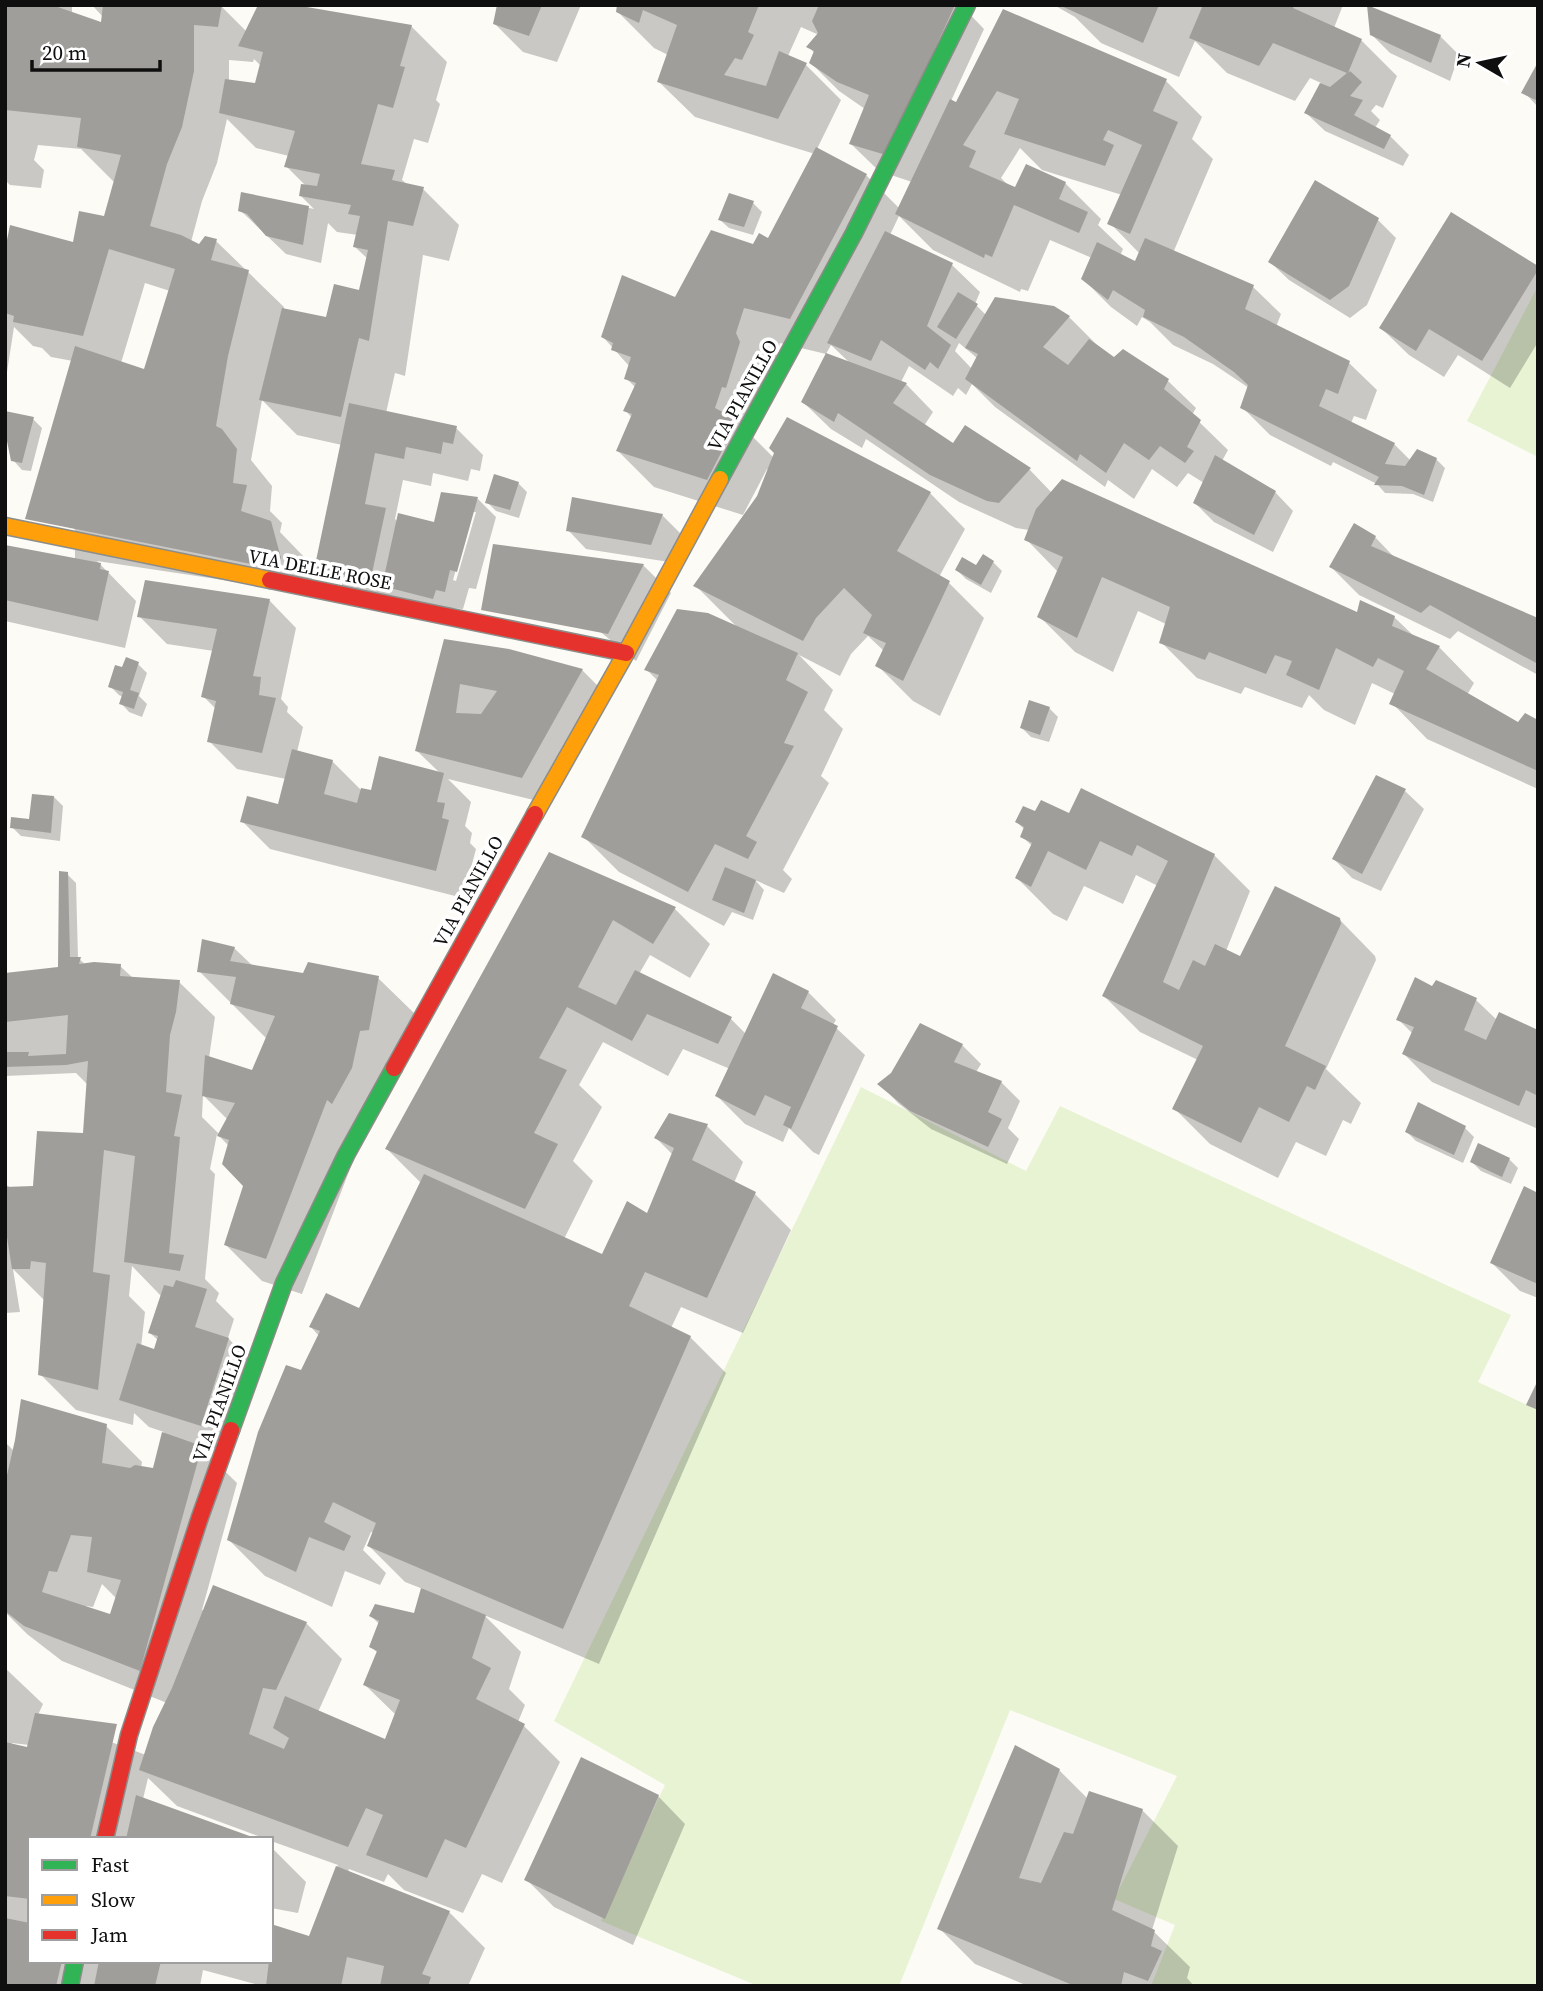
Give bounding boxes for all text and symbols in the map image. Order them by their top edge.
scale bar [32,28,159,72]
north arrow [1445,28,1515,98]
text: 20 m [42,38,87,67]
text: N [1449,51,1477,69]
street label: VIA PIANILLO [701,335,783,455]
street label: VIA DELLE ROSE [246,542,394,596]
street label: VIA PIANILLO [427,831,509,951]
street label: VIA PIANILLO [186,1341,252,1465]
legend [28,1837,273,1963]
text: Fast [91,1850,129,1879]
text: Slow [91,1885,135,1914]
text: Jam [90,1920,128,1949]

